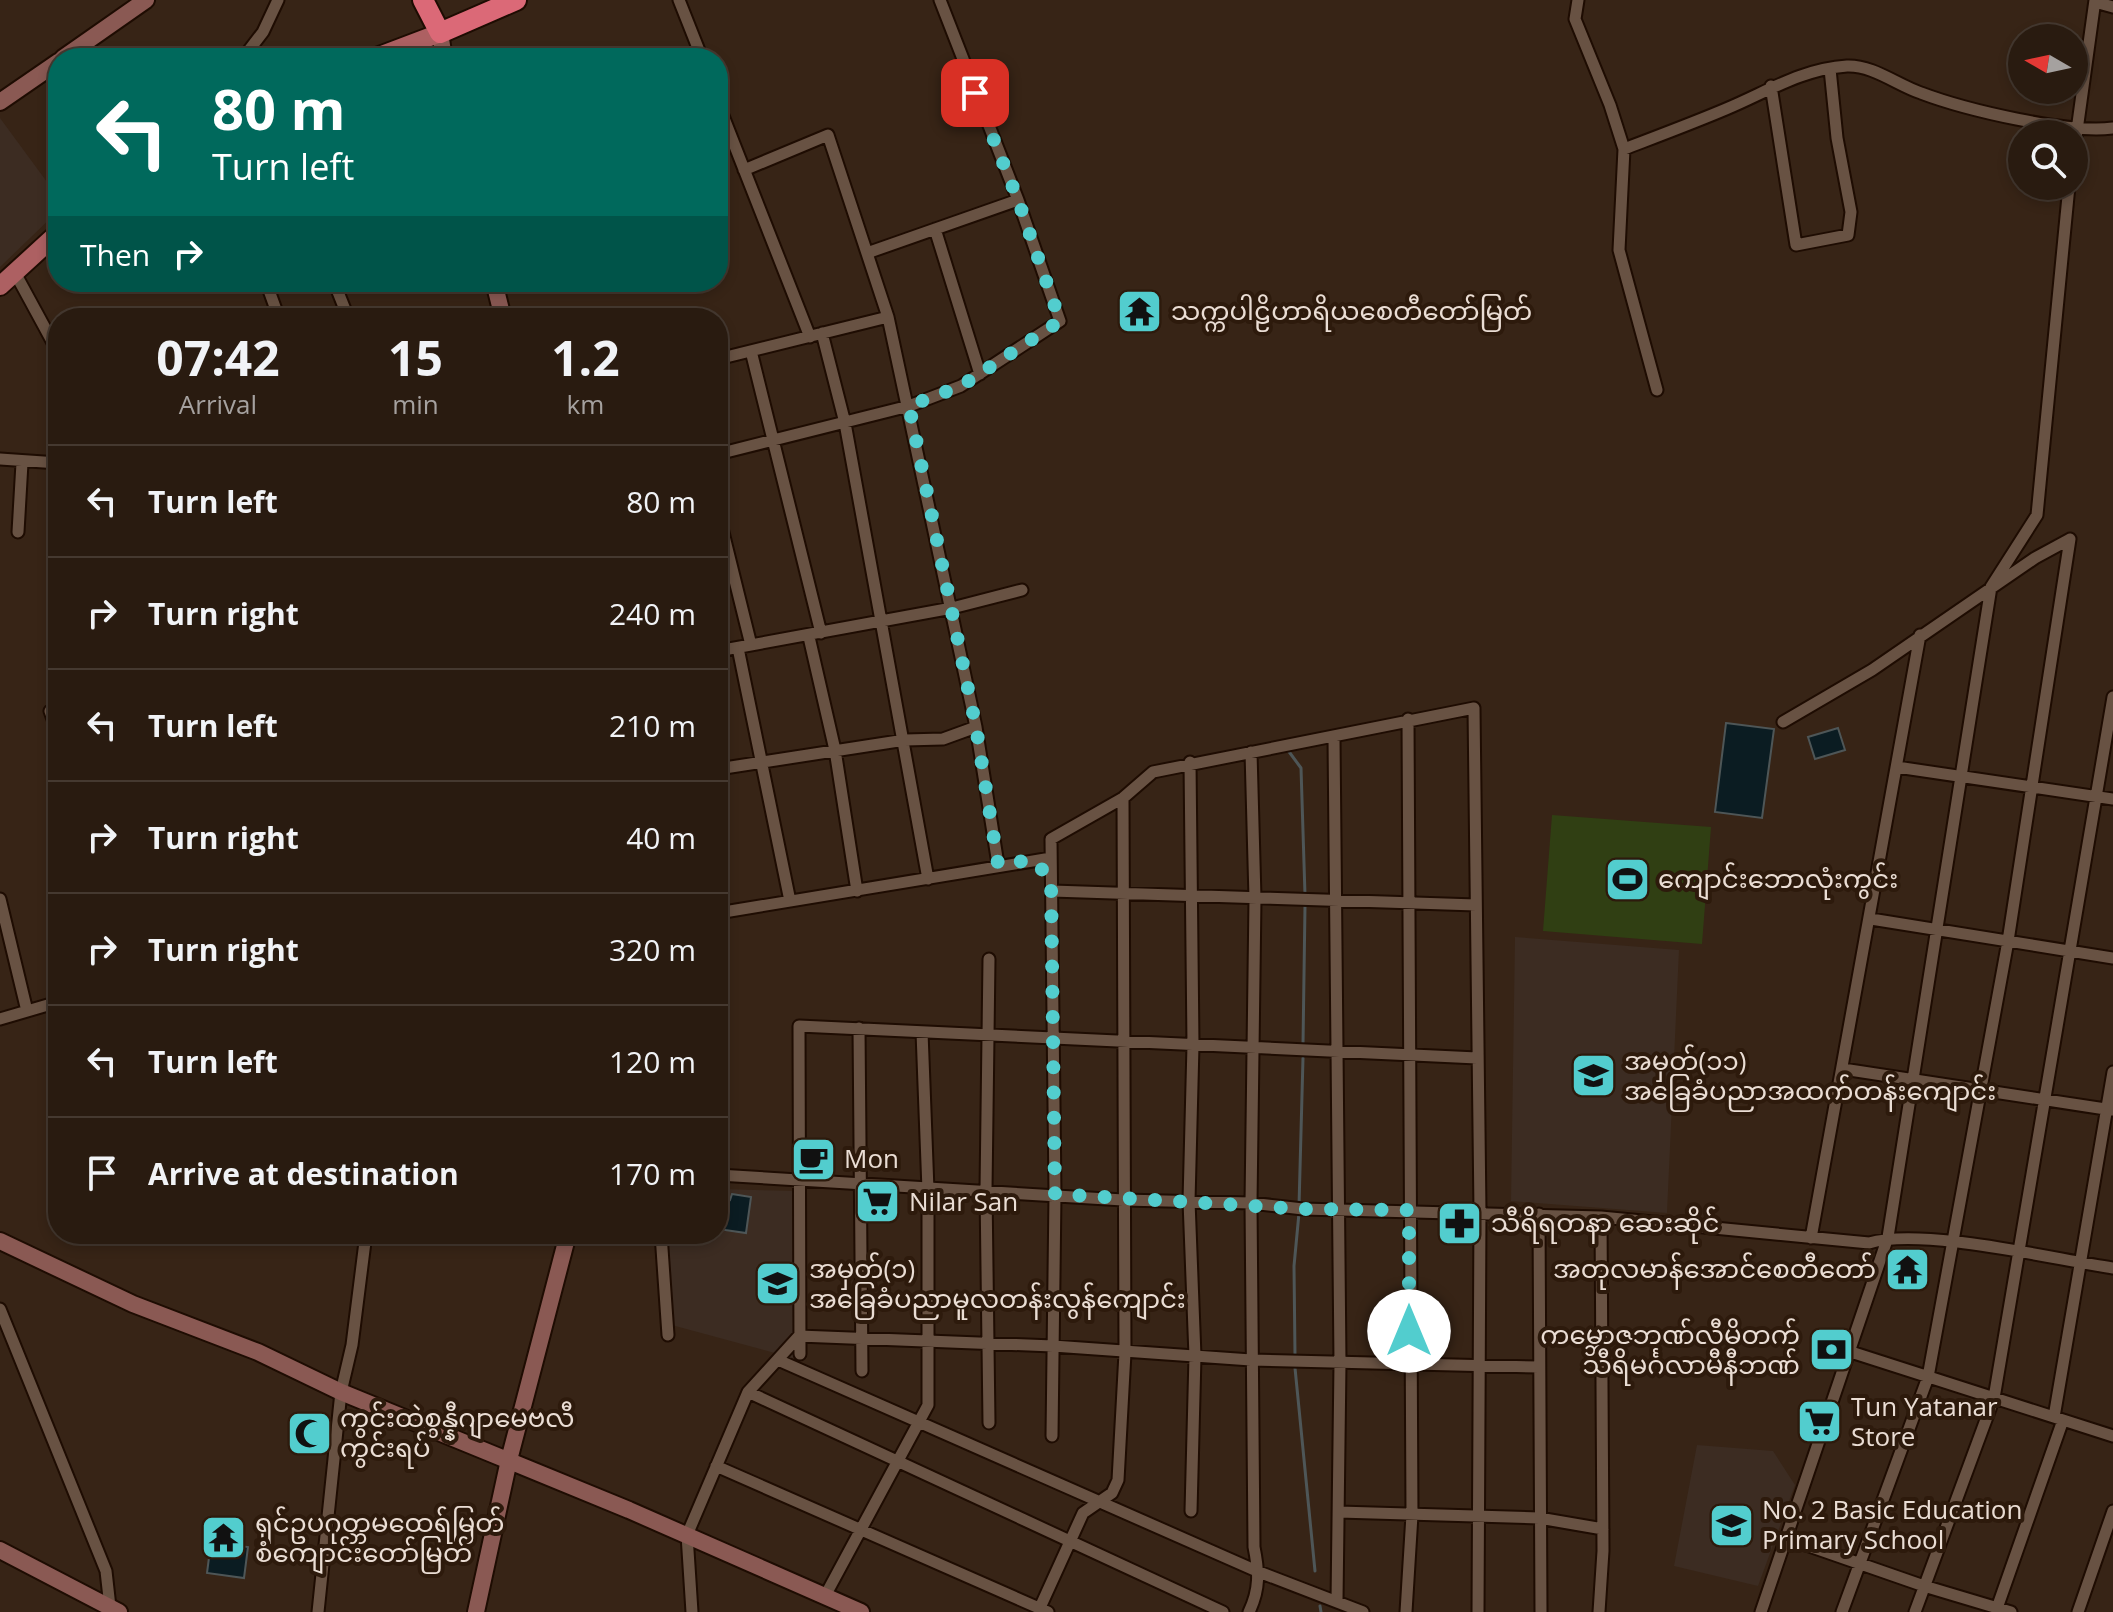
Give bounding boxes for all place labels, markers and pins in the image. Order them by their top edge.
pin [941,59,1009,127]
temple icon: သက္ကပါဠိဟာရိယစေတီတော်မြတ် [1116,287,1164,335]
place label: သက္ကပါဠိဟာရိယစေတီတော်မြတ် [1171,292,1532,332]
sports icon: ကျောင်းဘောလုံးကွင်း [1603,855,1651,903]
place label: ကျောင်းဘောလုံးကွင်း [1658,860,1898,900]
place label: အမှတ်(၁၁) အခြေခံပညာအထက်တန်းကျောင်း [1624,1042,1996,1112]
school or university icon: အမှတ်(၁၁) အခြေခံပညာအထက်တန်းကျောင်း [1569,1052,1617,1100]
cafe icon: Mon [789,1135,837,1183]
place label: Mon [844,1140,899,1176]
supermarket icon: Nilar San [854,1178,902,1226]
place label: Nilar San [909,1183,1018,1219]
pharmacy icon: သီရိရတနာ ဆေးဆိုင် [1436,1199,1484,1247]
place label: သီရိရတနာ ဆေးဆိုင် [1491,1204,1719,1244]
temple icon: အတုလမာန်အောင်စေတီတော် [1883,1245,1931,1293]
place label: အမှတ်(၁) အခြေခံပညာမူလတန်းလွန်ကျောင်း [809,1250,1186,1320]
place label: အတုလမာန်အောင်စေတီတော် [1553,1250,1876,1290]
school or university icon: အမှတ်(၁) အခြေခံပညာမူလတန်းလွန်ကျောင်း [754,1260,802,1308]
place label: ကမ္ဘောဇဘဏ်လီမိတက် သီရိမင်္ဂလာမီနီဘဏ် [1540,1316,1800,1386]
bank icon: ကမ္ဘောဇဘဏ်လီမိတက် သီရိမင်္ဂလာမီနီဘဏ် [1807,1326,1855,1374]
place label: Tun Yatanar Store [1851,1388,1998,1454]
supermarket icon: Tun Yatanar Store [1796,1398,1844,1446]
place label: ကွင်းထဲစွန္နီဂျာမေဗလီ ကွင်းရပ် [340,1399,575,1469]
mosque icon: ကွင်းထဲစွန္နီဂျာမေဗလီ ကွင်းရပ် [285,1409,333,1457]
place label: No. 2 Basic Education Primary School [1762,1491,2022,1557]
school or university icon: No. 2 Basic Education Primary School [1707,1501,1755,1549]
place label: ရှင်ဥပဂုတ္တမထေရ်မြတ် စံကျောင်းတော်မြတ် [255,1504,504,1574]
temple icon: ရှင်ဥပဂုတ္တမထေရ်မြတ် စံကျောင်းတော်မြတ် [200,1514,248,1562]

